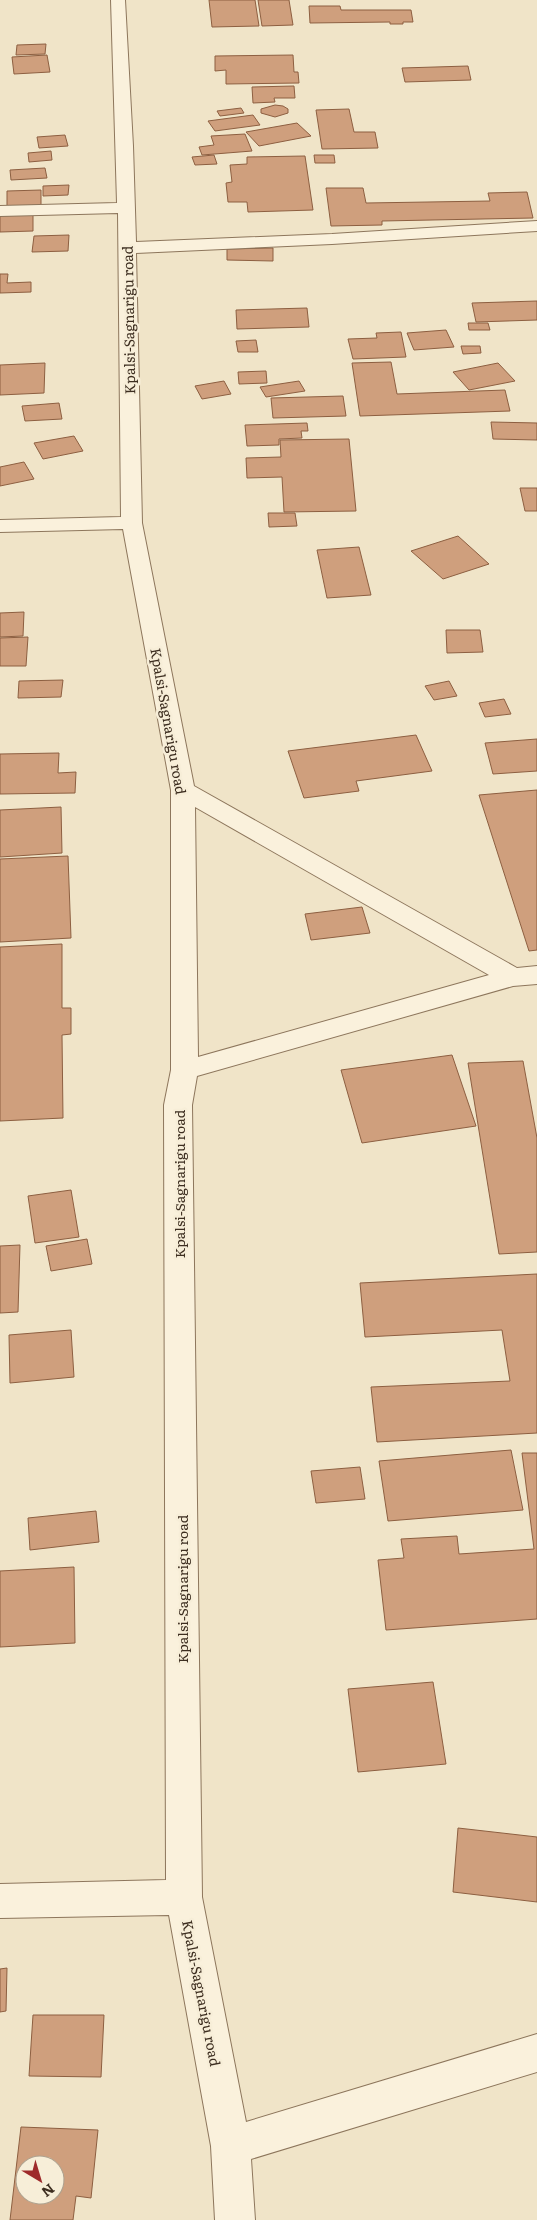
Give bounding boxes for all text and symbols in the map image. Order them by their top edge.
street label: Kpalsi-Sagnarigu road [117,245,139,394]
street label: Kpalsi-Sagnarigu road [146,646,192,796]
street label: Kpalsi-Sagnarigu road [169,1109,189,1258]
street label: Kpalsi-Sagnarigu road [172,1514,192,1663]
street label: Kpalsi-Sagnarigu road [178,1918,226,2068]
north arrow [15,2155,65,2205]
text: N [38,2180,59,2203]

